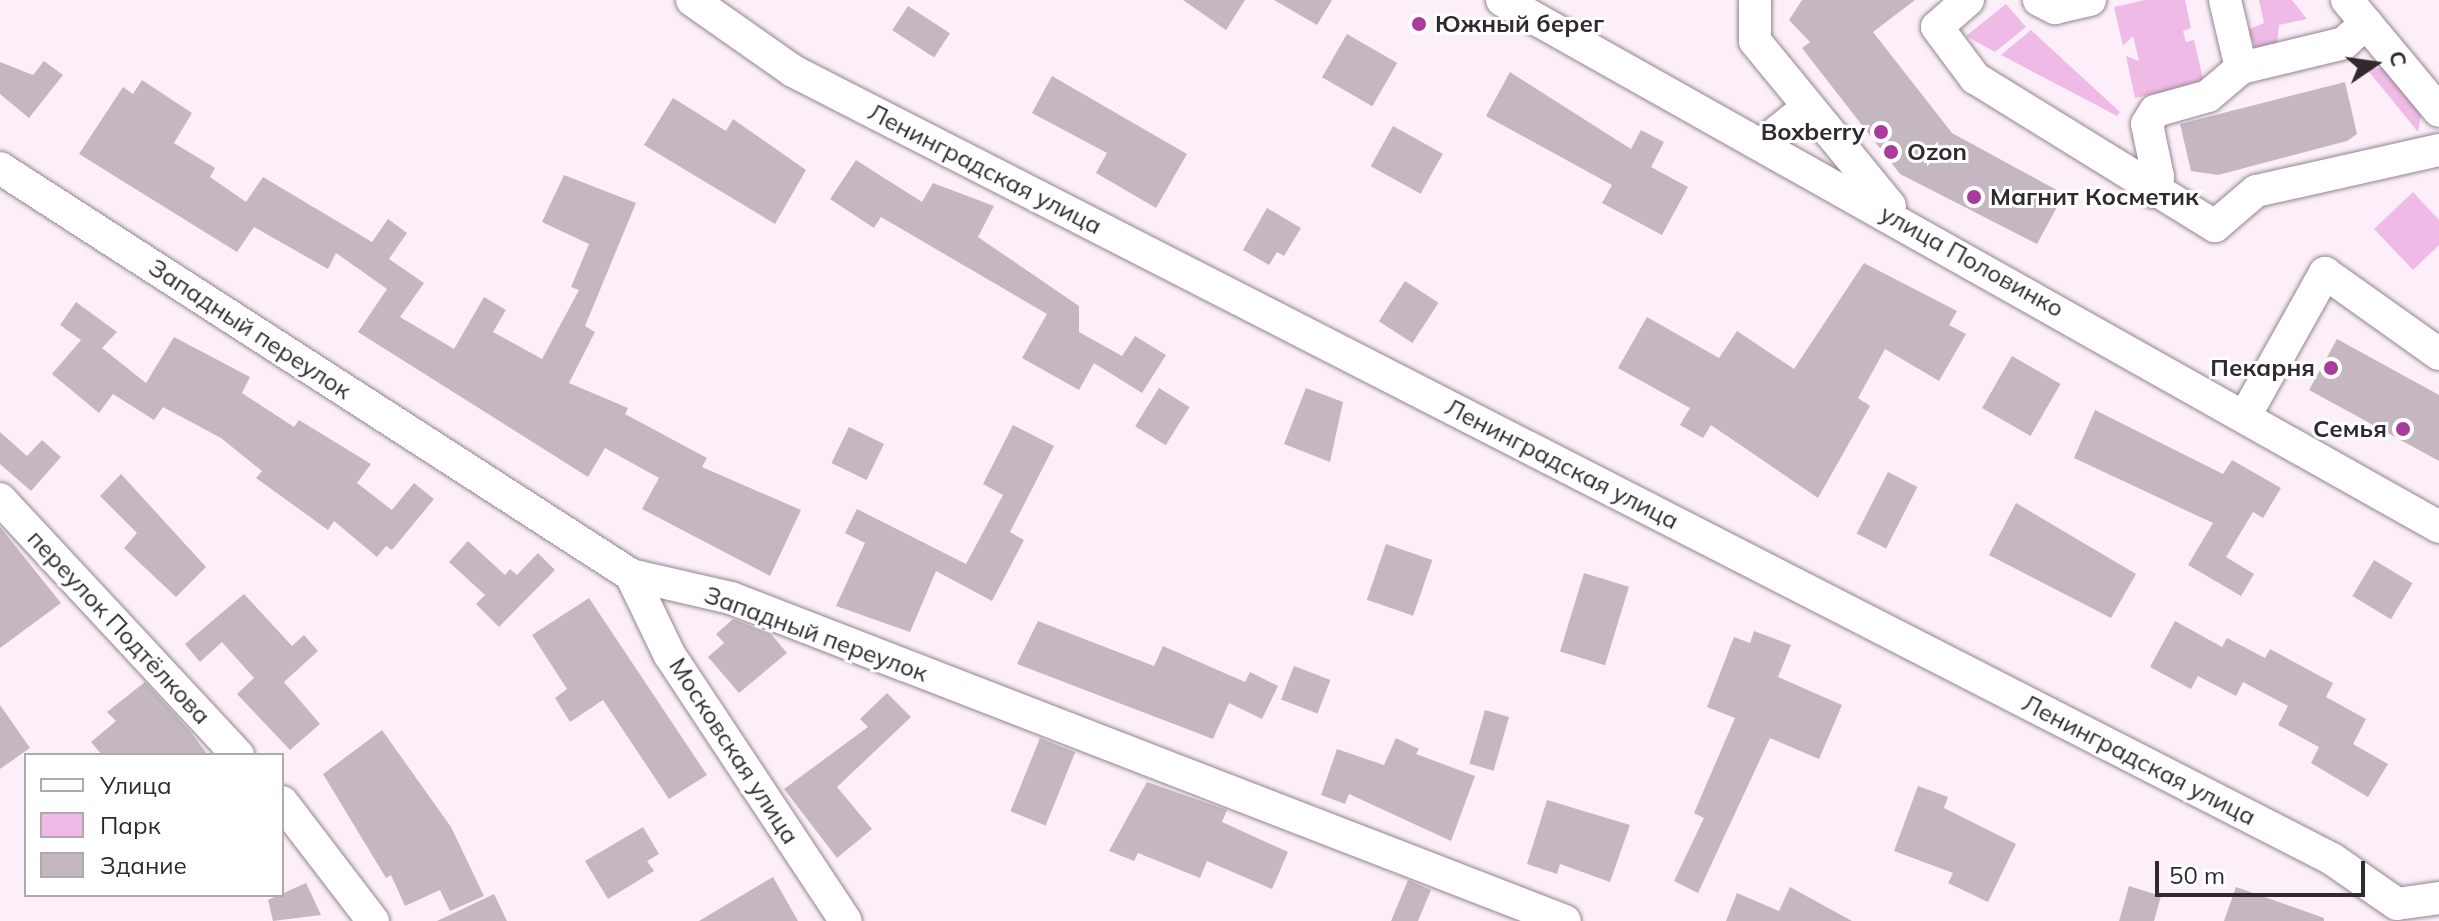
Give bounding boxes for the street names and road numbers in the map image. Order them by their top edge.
street label: Ленинградская улица [863,98,1107,240]
street label: улица Половинко [1875,199,2069,323]
street label: Западный переулок [144,253,356,405]
street label: Ленинградская улица [1440,393,1684,535]
street label: переулок Подтёлкова [22,524,216,730]
street label: Западный переулок [701,580,931,688]
street label: Московская улица [663,653,805,849]
street label: Ленинградская улица [2017,689,2261,831]

